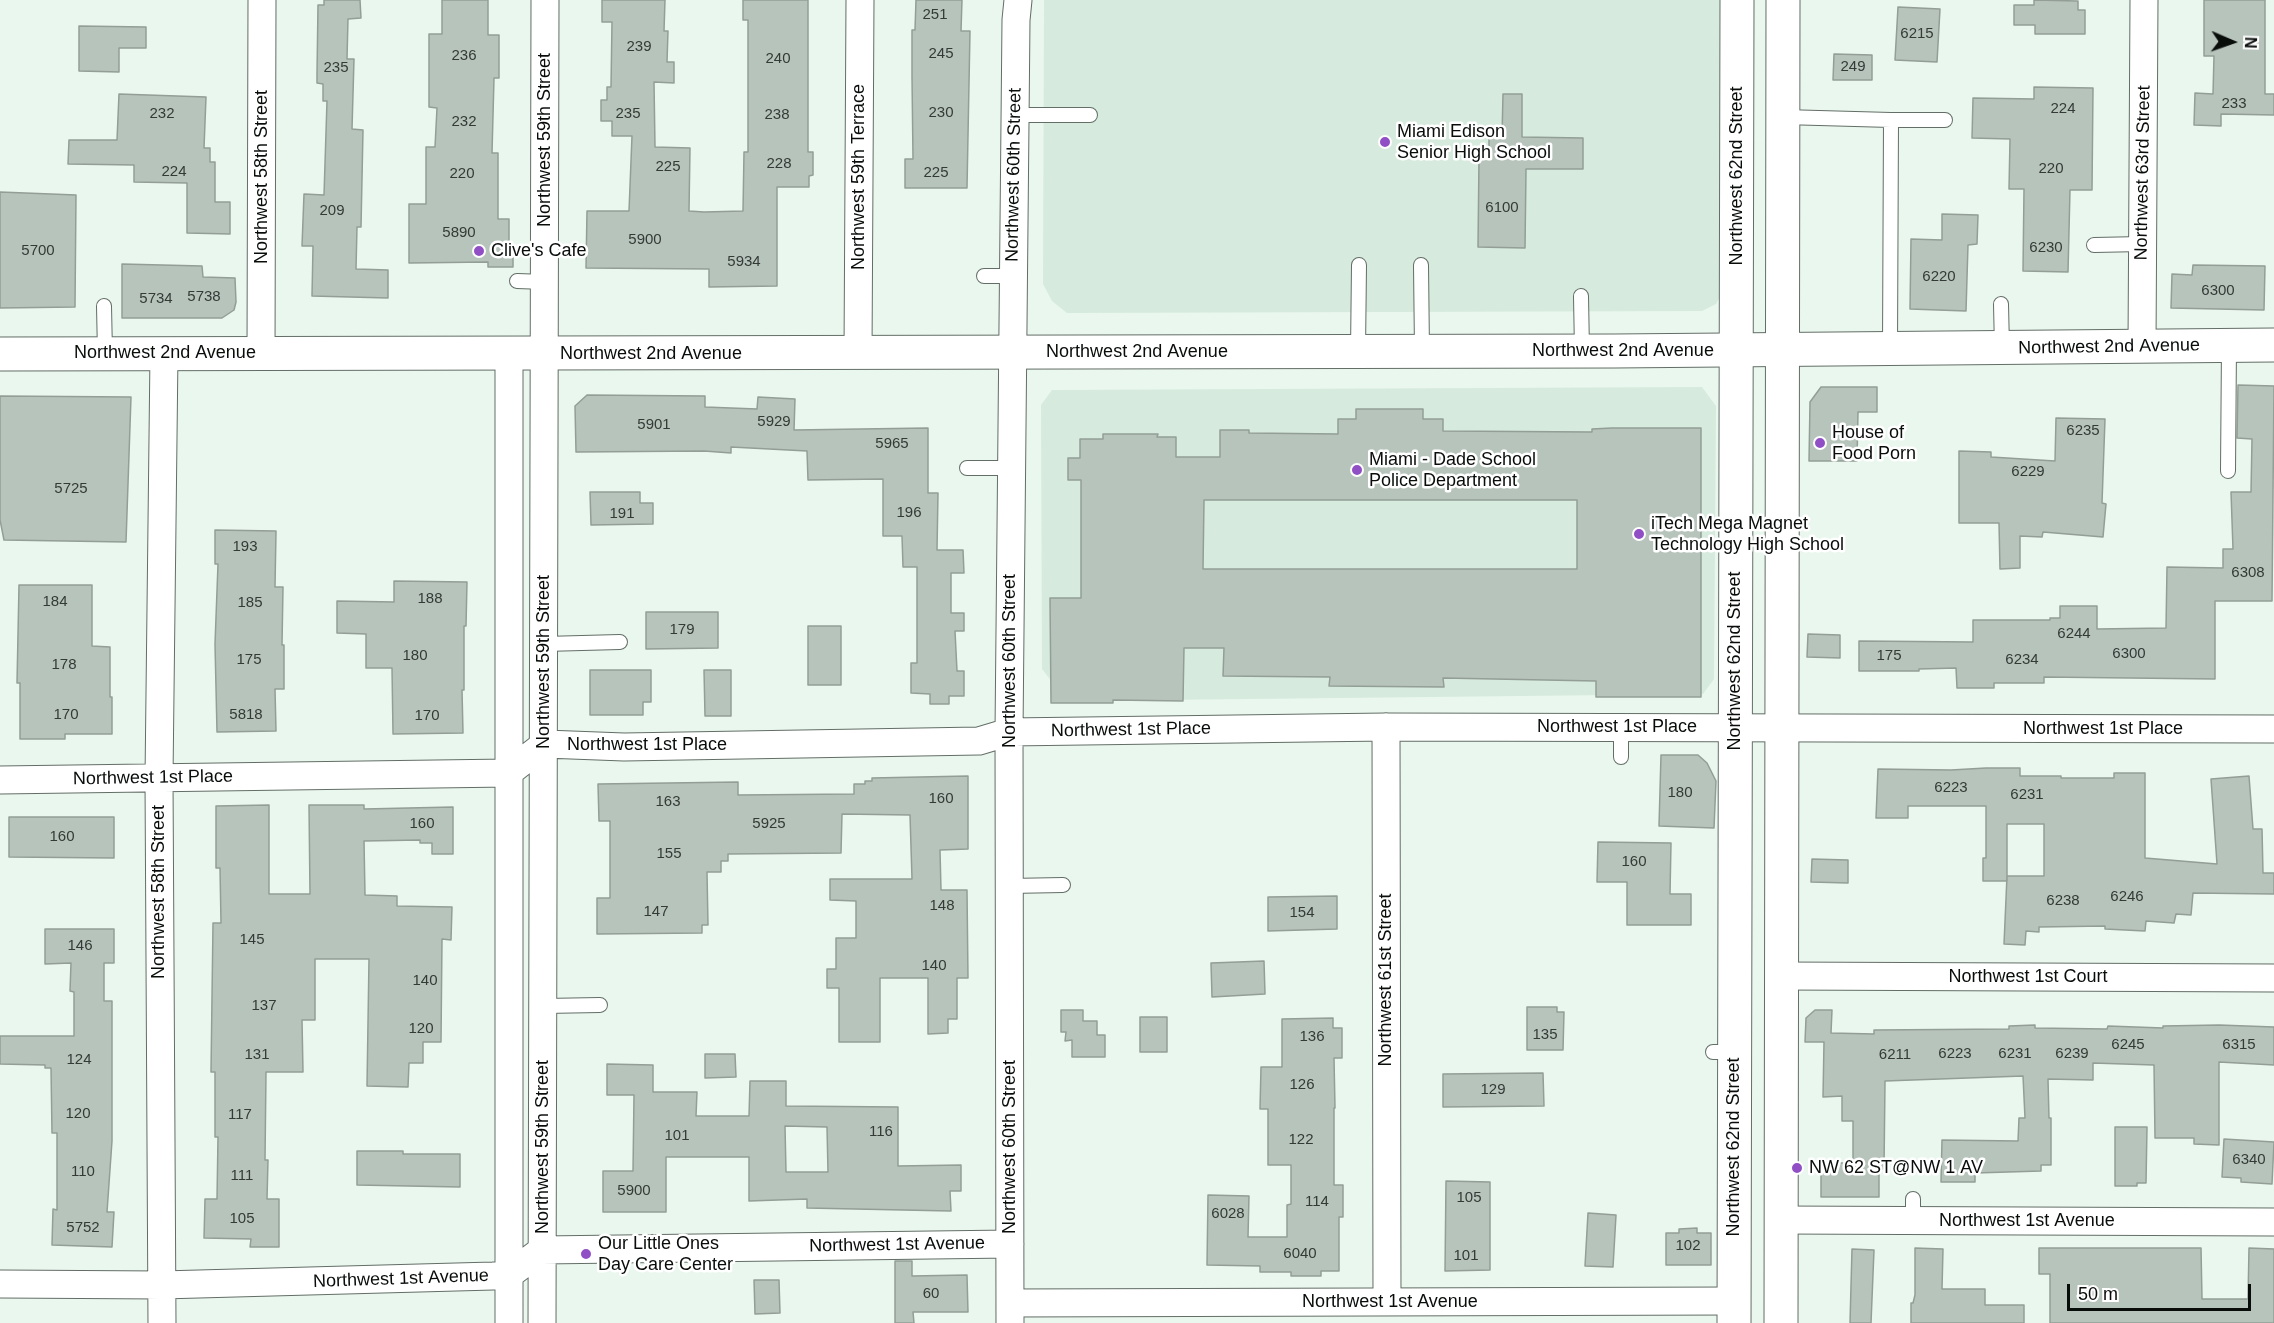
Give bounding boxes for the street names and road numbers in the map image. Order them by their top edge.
street label: Northwest 59th Street [534,53,556,227]
street label: Northwest 59th Terrace [848,84,870,270]
street label: Northwest 63rd Street [2131,85,2155,261]
street label: Northwest 62nd Street [1726,86,1748,266]
street label: Northwest 60th Street [1002,88,1026,262]
street label: Northwest 58th Street [251,90,273,264]
street label: Northwest 2nd Avenue [2018,335,2200,359]
street label: Northwest 2nd Avenue [1532,340,1714,362]
street label: Northwest 2nd Avenue [1046,341,1228,363]
street label: Northwest 2nd Avenue [74,342,256,364]
street label: Northwest 2nd Avenue [560,343,742,365]
street label: Northwest 62nd Street [1724,571,1746,751]
street label: Northwest 60th Street [999,574,1021,748]
street label: Northwest 59th Street [533,575,555,749]
street label: Northwest 1st Place [1537,716,1697,738]
street label: Northwest 1st Place [1051,718,1211,742]
street label: Northwest 1st Place [2023,718,2183,740]
street label: Northwest 1st Place [567,734,727,756]
street label: Northwest 1st Place [73,766,233,790]
street label: Northwest 58th Street [148,805,170,979]
street label: Northwest 61st Street [1375,893,1397,1067]
street label: Northwest 1st Court [1948,966,2108,988]
street label: Northwest 62nd Street [1723,1057,1745,1237]
street label: Northwest 59th Street [532,1060,554,1234]
street label: Northwest 60th Street [999,1060,1021,1234]
street label: Northwest 1st Avenue [1939,1210,2115,1232]
street label: Northwest 1st Avenue [809,1233,985,1257]
street label: Northwest 1st Avenue [313,1265,489,1293]
street label: Northwest 1st Avenue [1302,1291,1478,1313]

